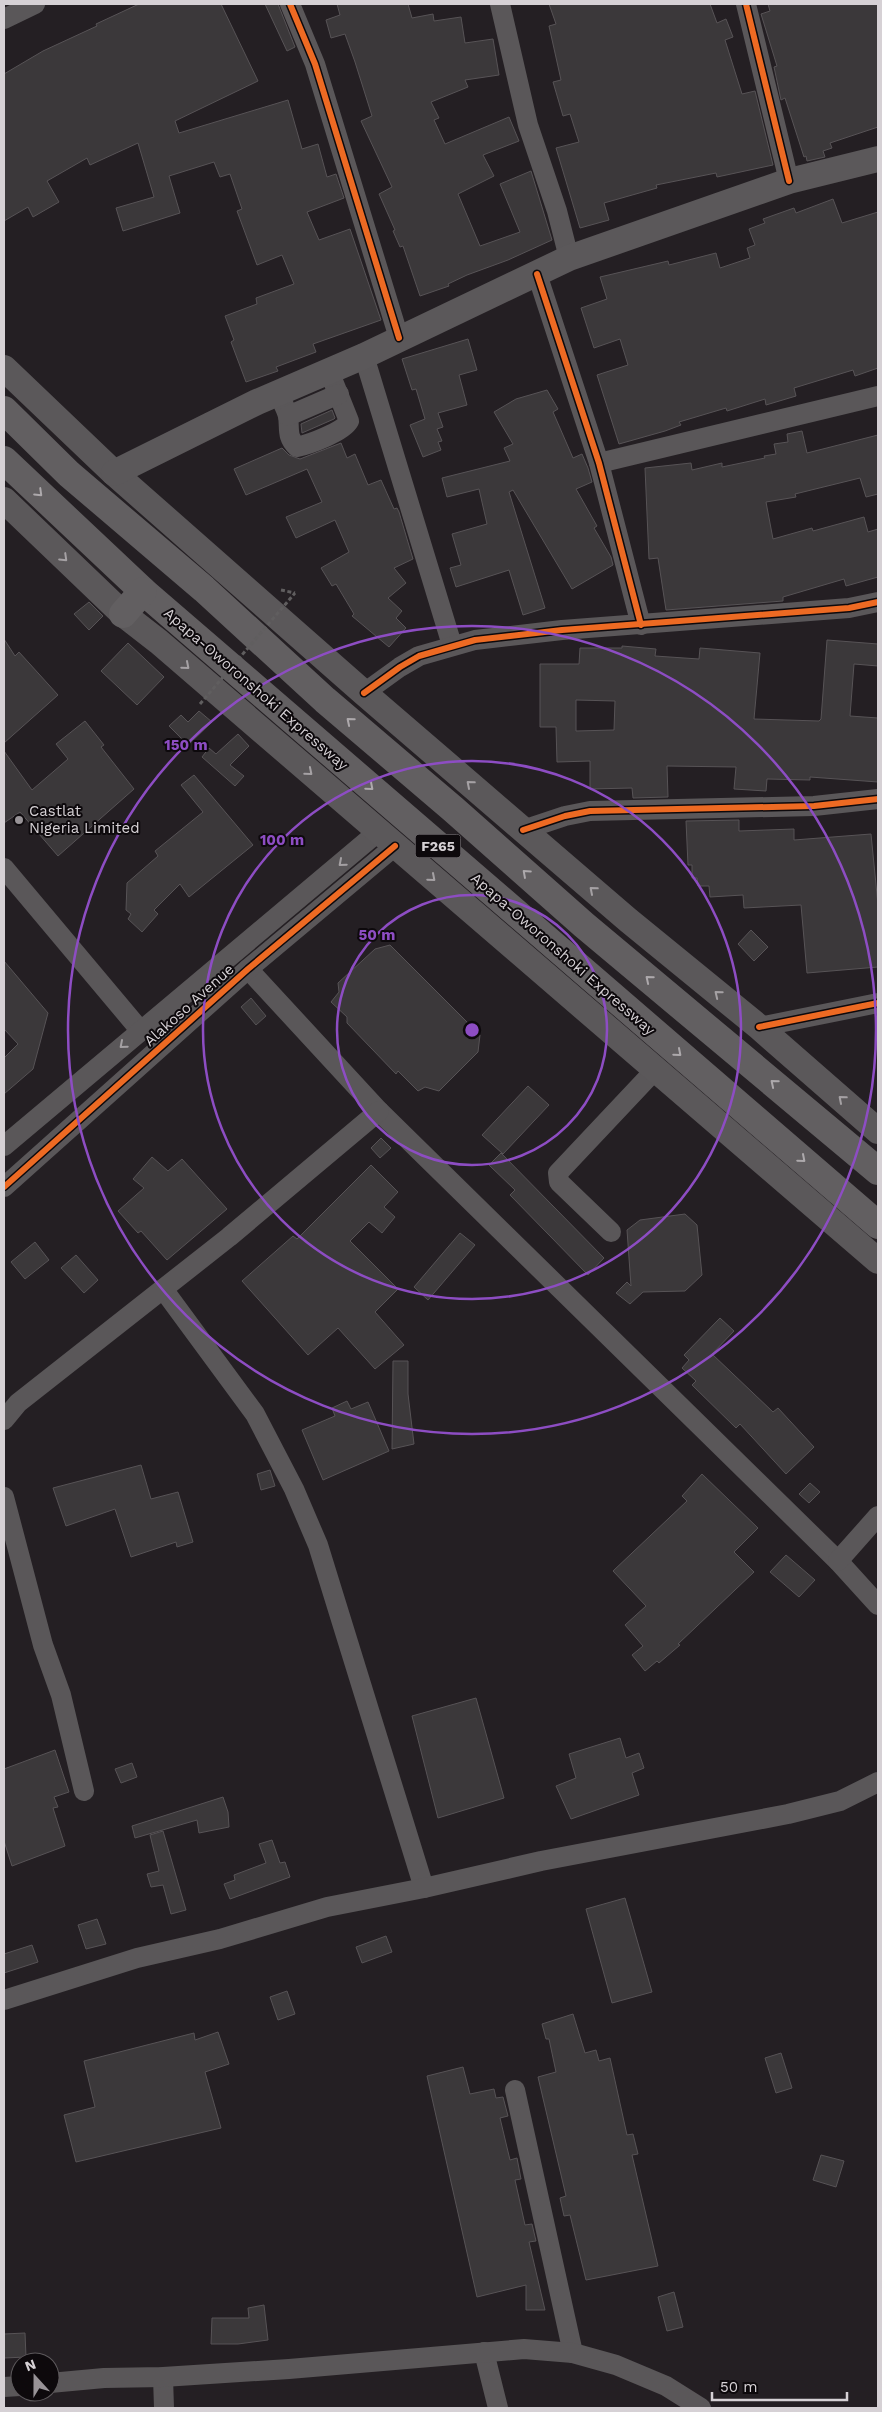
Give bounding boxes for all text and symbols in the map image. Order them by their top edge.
one-way arrow [33,488,42,497]
one-way arrow [59,552,68,561]
street label: Apapa-Oworonshoki Expressway [160,604,352,774]
one-way arrow [180,660,189,668]
one-way arrow [347,718,356,727]
text: 150 m [164,736,208,754]
one-way arrow [304,766,313,775]
one-way arrow [364,781,373,790]
one-way arrow [467,781,476,789]
place label: Castlat Nigeria Limited [29,802,140,837]
marker: Castlat Nigeria Limited [13,814,25,826]
text: 100 m [260,831,304,849]
road number: F265 [416,834,460,858]
one-way arrow [339,857,348,866]
street label: Apapa-Oworonshoki Expressway [467,869,659,1039]
one-way arrow [522,870,531,879]
one-way arrow [427,872,436,881]
one-way arrow [589,887,598,896]
text: 50 m [359,926,395,944]
street label: Alakoso Avenue [140,960,238,1050]
one-way arrow [646,976,655,985]
one-way arrow [715,991,724,999]
centre of rings [463,1021,481,1039]
one-way arrow [120,1040,129,1048]
one-way arrow [673,1048,682,1057]
one-way arrow [771,1081,780,1089]
one-way arrow [838,1096,847,1105]
one-way arrow [796,1153,805,1162]
north arrow [10,2352,60,2402]
text: N [23,2356,38,2374]
scale bar [712,2370,847,2402]
text: 50 m [720,2378,757,2396]

